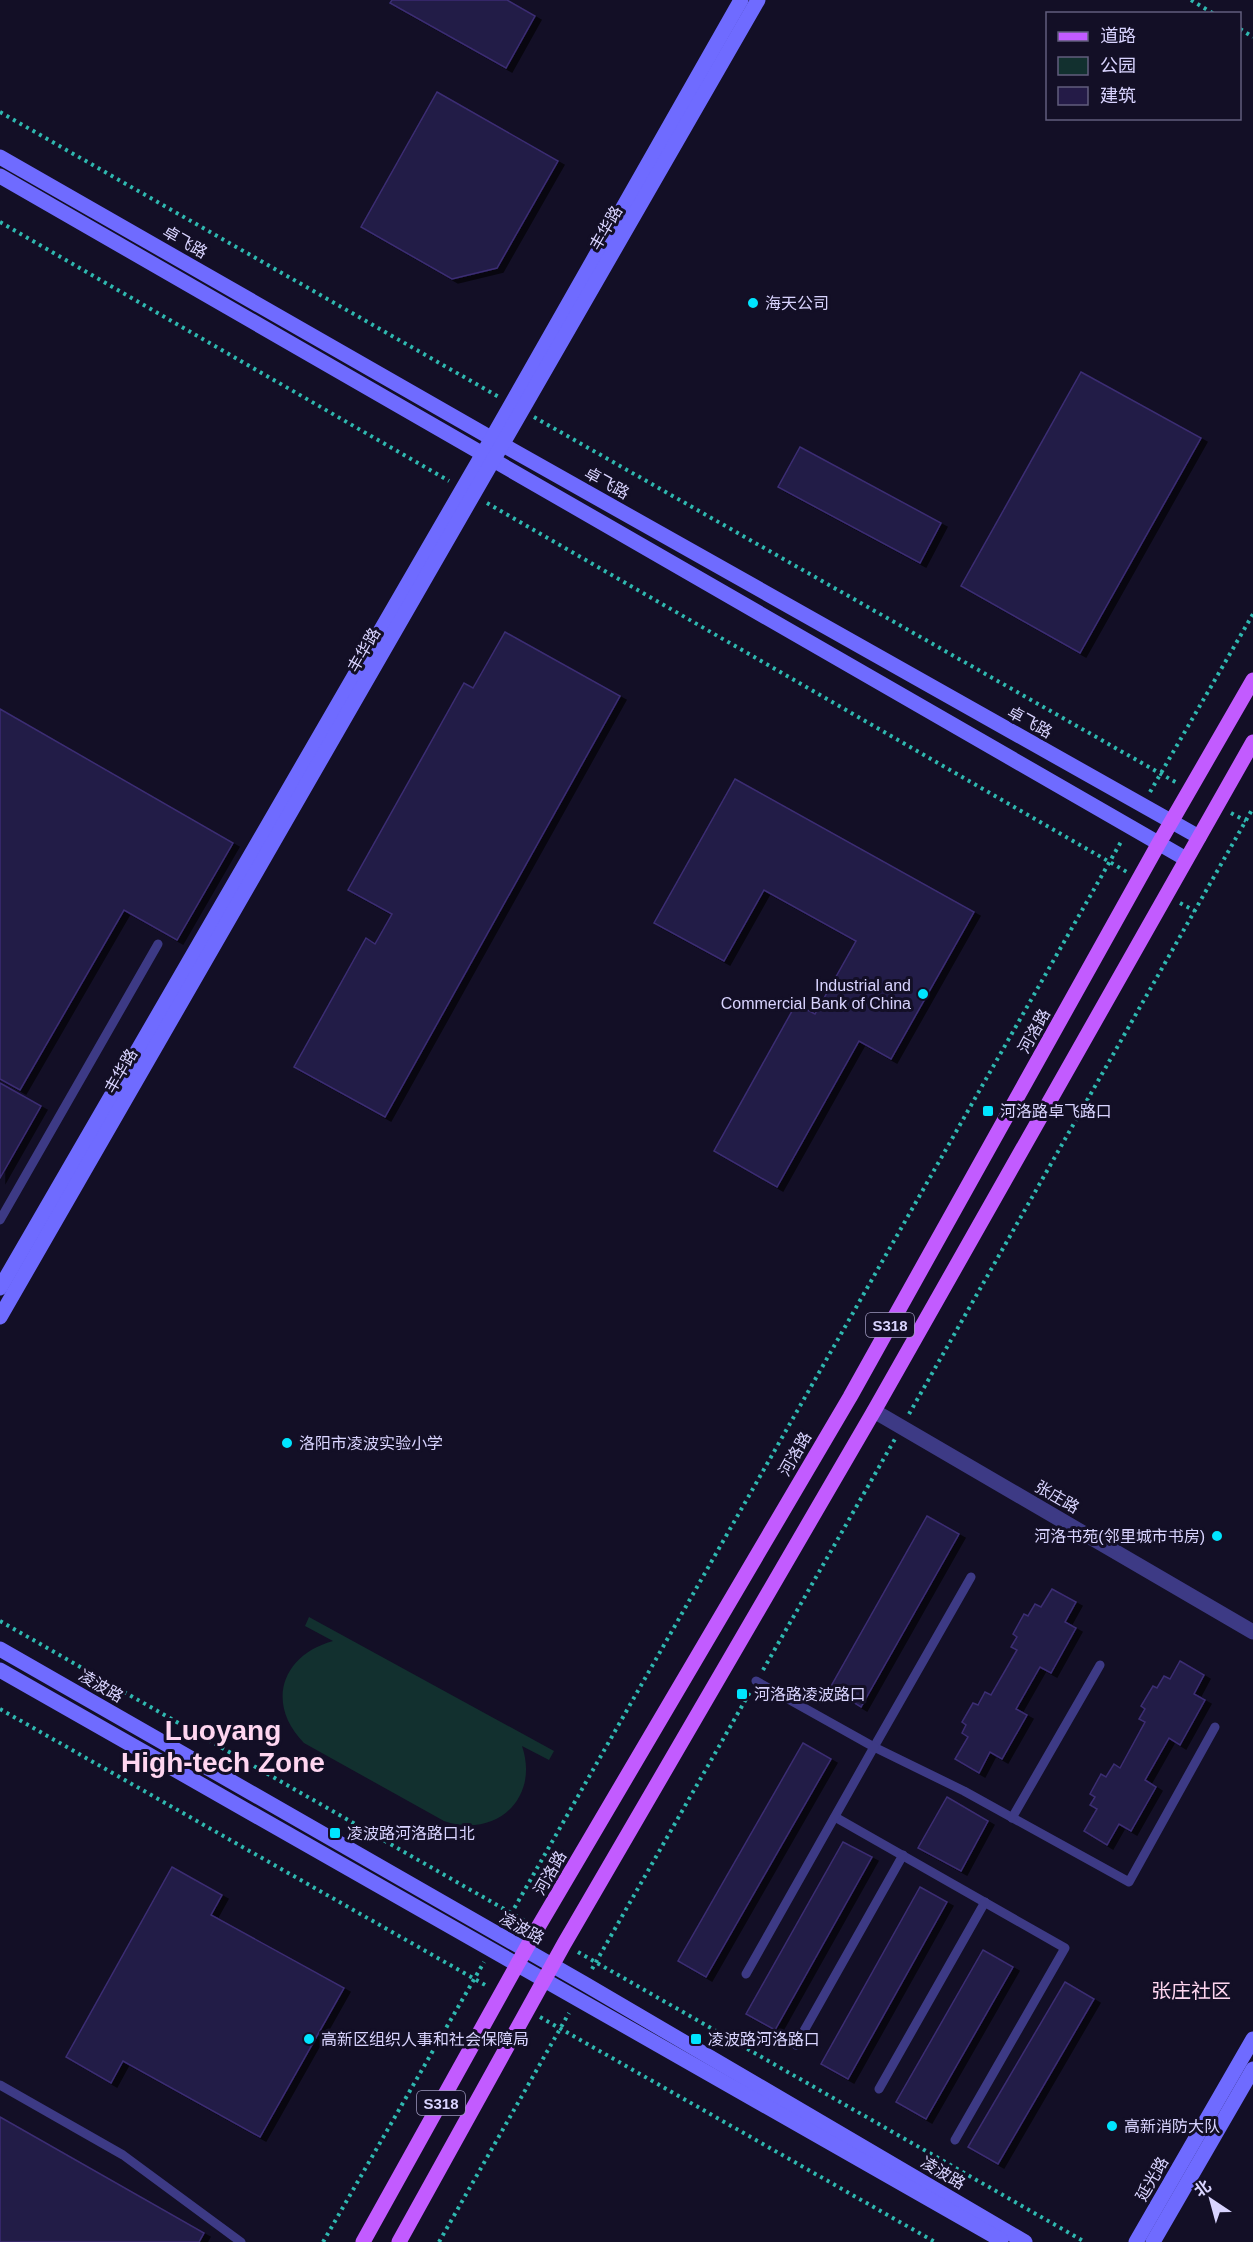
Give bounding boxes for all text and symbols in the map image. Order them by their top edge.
legend [1046,12,1241,120]
text: 道路 [1100,26,1136,46]
text: 公园 [1100,56,1136,76]
text: 建筑 [1100,86,1136,106]
street label: 丰华路 [587,203,625,253]
street label: 卓飞路 [160,223,210,261]
place label: 海天公司 [765,295,829,312]
marker: 海天公司 [746,296,760,310]
street label: 卓飞路 [582,464,632,502]
street label: 丰华路 [345,625,383,675]
street label: 卓飞路 [1005,703,1055,741]
place label: Industrial and Commercial Bank of China [721,977,911,1012]
marker: Industrial and Commercial Bank of China [916,987,930,1001]
street label: 河洛路 [1015,1006,1053,1056]
street label: 丰华路 [102,1046,140,1096]
place label: 河洛路卓飞路口 [1000,1103,1112,1120]
marker: 河洛路卓飞路口 [981,1104,995,1118]
road number: S318 [866,1313,914,1337]
street label: 河洛路 [776,1429,814,1479]
place label: 洛阳市凌波实验小学 [299,1435,443,1452]
marker: 洛阳市凌波实验小学 [280,1436,294,1450]
street label: 张庄路 [1032,1478,1082,1516]
place label: 河洛书苑(邻里城市书房) [1034,1528,1205,1545]
marker: 河洛书苑(邻里城市书房) [1210,1529,1224,1543]
street label: 凌波路 [76,1667,126,1705]
place label: 河洛路凌波路口 [754,1686,866,1703]
marker: 河洛路凌波路口 [735,1687,749,1701]
district label: Luoyang High-tech Zone [121,1715,325,1778]
place label: 凌波路河洛路口北 [347,1825,475,1842]
marker: 凌波路河洛路口北 [328,1826,342,1840]
street label: 河洛路 [531,1848,569,1898]
street label: 凌波路 [497,1909,547,1947]
district label: 张庄社区 [1151,1980,1231,2002]
place label: 高新区组织人事和社会保障局 [321,2031,529,2048]
place label: 凌波路河洛路口 [708,2031,820,2048]
marker: 高新区组织人事和社会保障局 [302,2032,316,2046]
marker: 凌波路河洛路口 [689,2032,703,2046]
road number: S318 [417,2091,465,2115]
place label: 高新消防大队 [1124,2118,1220,2135]
marker: 高新消防大队 [1105,2119,1119,2133]
street label: 凌波路 [918,2154,968,2192]
street label: 延光路 [1133,2154,1171,2204]
north arrow [1181,2170,1241,2230]
text: 北 [1191,2177,1214,2200]

